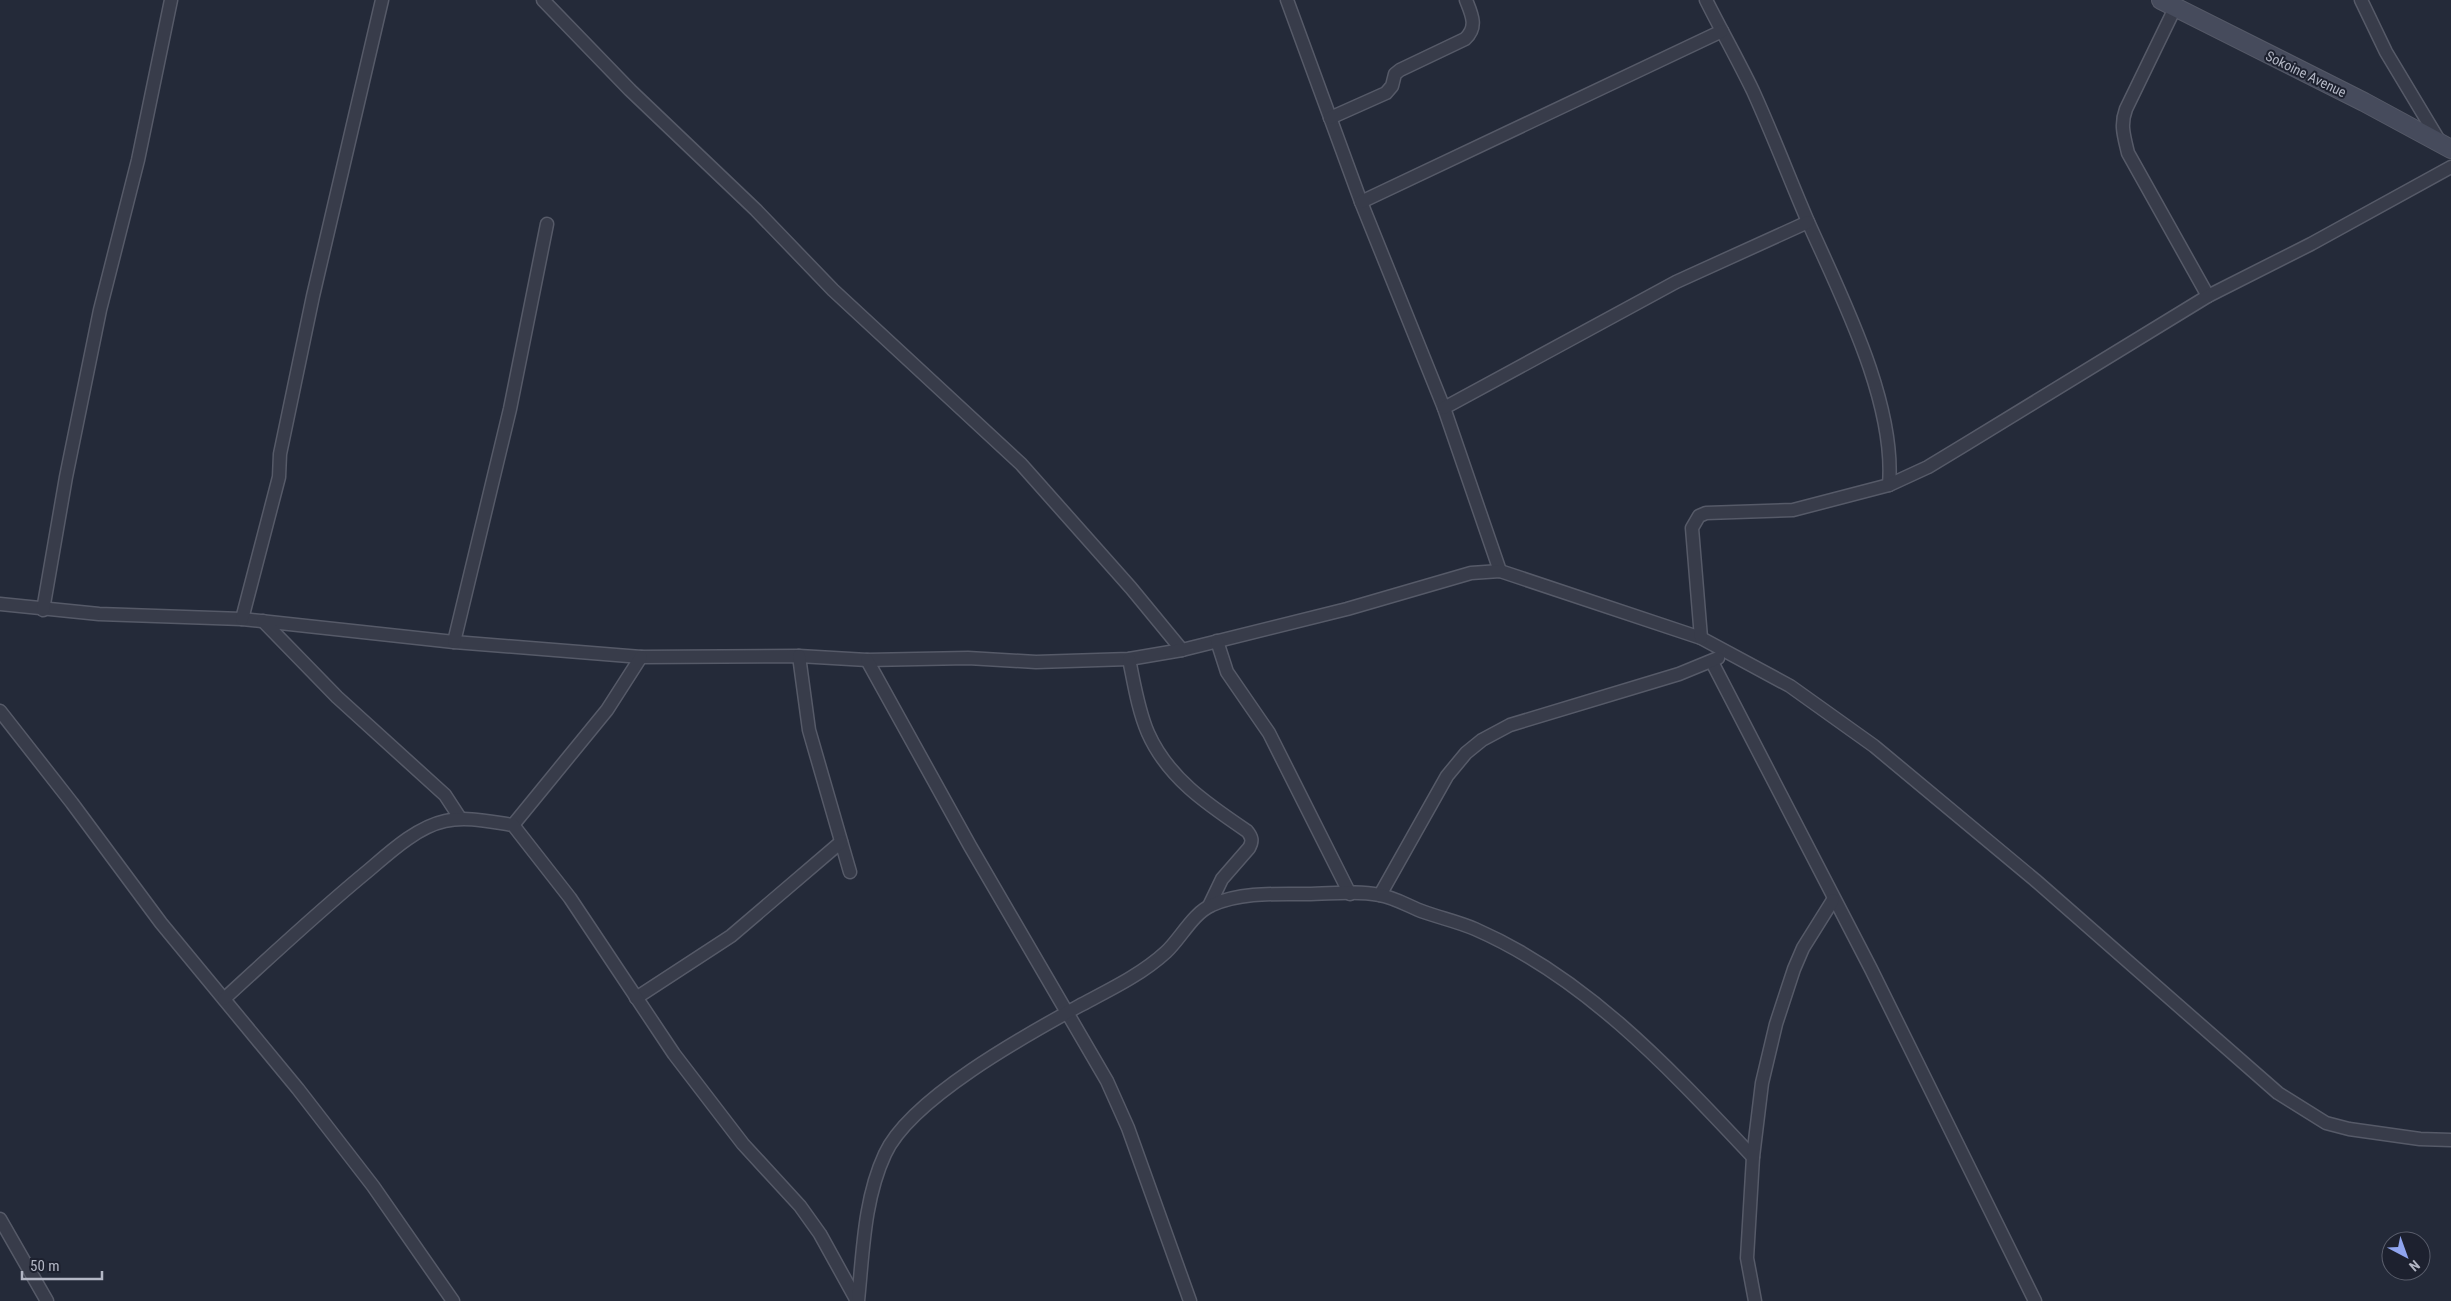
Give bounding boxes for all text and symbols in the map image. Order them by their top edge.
street label: Sokoine Avenue [2263,48,2349,101]
north arrow [2381,1231,2431,1281]
scale bar [22,1248,102,1280]
text: 50 m [30,1257,60,1275]
text: N [2406,1257,2423,1275]

